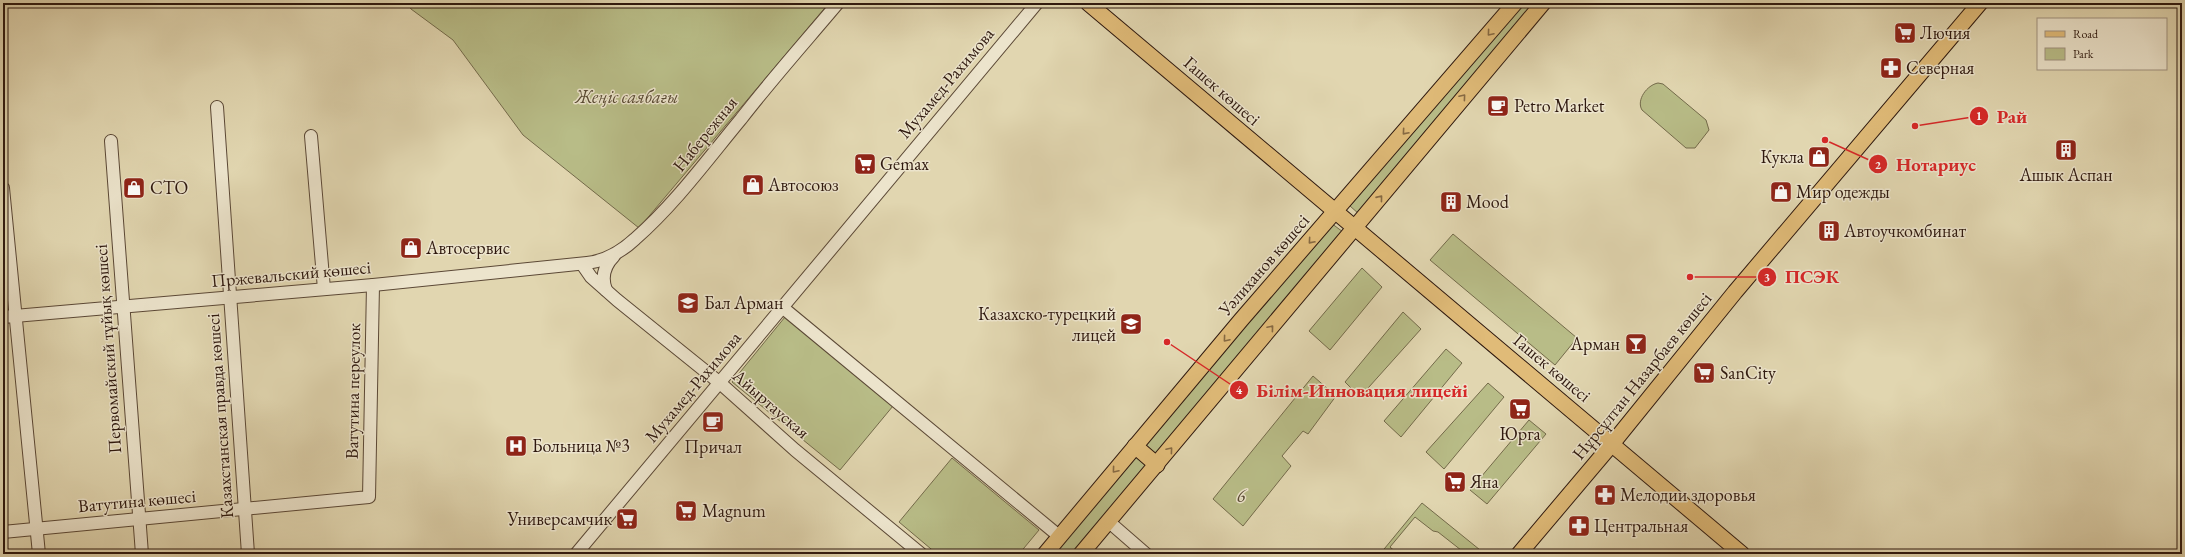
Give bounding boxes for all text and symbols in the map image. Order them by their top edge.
legend [2037,18,2167,70]
supermarket icon: Лючия [1892,20,1918,46]
place label: Лючия [1920,21,1970,44]
street label: Мухамед-Рахимова [892,22,999,143]
text: Road [2073,26,2099,42]
one-way arrow [1487,28,1494,36]
text: Park [2073,46,2094,62]
street label: Гашек көшесі [1179,51,1266,131]
pharmacy icon: Северная [1878,55,1904,81]
place label: Северная [1906,56,1974,79]
park label: Жеңіс саябағы [574,85,678,108]
street label: Набережная [667,91,742,176]
cafe icon: Petro Market [1485,93,1511,119]
place label: Petro Market [1514,94,1605,117]
one-way arrow [1459,95,1466,102]
callout: Рай [1969,100,2036,131]
text: Рай [1997,104,2027,129]
text: 1 [1976,108,1982,124]
one-way arrow [1403,127,1410,134]
building icon: Ашык Аспан [2053,137,2079,163]
shop icon: Кукла [1806,144,1832,170]
place label: Кукла [1760,145,1805,168]
callout: Нотариус [1868,149,1984,180]
supermarket icon: Gemax [852,151,878,177]
place label: Gemax [880,152,929,175]
text: Нотариус [1896,152,1976,177]
text: 2 [1875,157,1882,173]
place label: Ашык Аспан [2018,163,2113,186]
shop icon: Автосоюз [740,172,766,198]
place label: Автосоюз [767,173,839,196]
shop icon: СТО [121,175,147,201]
place label: СТО [150,176,188,199]
shop icon: Мир одежды [1768,179,1794,205]
place label: Мир одежды [1796,180,1890,203]
building icon: Mood [1438,189,1464,215]
place label: Mood [1466,190,1510,213]
one-way arrow [1376,195,1383,202]
street label: Уәлиханов көшесі [1213,209,1314,321]
building icon: Автоучкомбинат [1816,218,1842,244]
place label: Автоучкомбинат [1843,219,1967,242]
shop icon: Автосервис [398,235,424,261]
place label: Автосервис [425,236,510,259]
one-way arrow [1309,236,1316,243]
street label: Первомайский тұйық көшесі [89,243,126,455]
street label: Пржевальский көшесі [210,255,372,292]
callout: ПСЭК [1757,261,1847,292]
text: ПСЭК [1785,264,1840,289]
text: 3 [1764,269,1770,285]
street label: Нұрсұлтан Назарбаев көшесі [1567,287,1717,464]
school or university icon: Бал Арман [675,290,701,316]
place label: Бал Арман [704,291,783,314]
place label: Казахско-турецкий лицей [978,302,1116,346]
school or university icon: Казахско-турецкий лицей [1118,311,1144,337]
street label: Казахстанская правда көшесі [201,312,238,519]
street label: Ватутина переулок [340,322,365,459]
street label: Мухамед-Рахимова [639,326,746,447]
one-way arrow [1266,326,1273,333]
street label: Гашек көшесі [1509,328,1596,407]
bar icon: Арман [1623,331,1649,357]
place label: Арман [1570,332,1620,355]
one-way arrow [1223,334,1230,341]
supermarket icon: SanCity [1691,360,1717,386]
place label: SanCity [1720,361,1776,384]
street label: Айыртауская [727,363,815,443]
callout: Білім-Инновация лицейі [1229,374,1476,405]
text: Білім-Инновация лицейі [1256,378,1468,403]
text: 4 [1236,382,1243,398]
supermarket icon: Юрга [1507,396,1533,422]
cafe icon: Причал [700,409,726,435]
place label: Юрга [1499,422,1542,445]
hospital icon: Больница №3 [503,433,529,459]
place label: Больница №3 [532,434,630,457]
place label: Причал [684,435,742,458]
one-way arrow [1165,447,1172,454]
one-way arrow [1112,466,1119,473]
supermarket icon: Яна [1442,469,1468,495]
place label: Яна [1469,470,1499,493]
pharmacy icon: Мелодии здоровья [1592,482,1618,508]
place label: Мелодии здоровья [1620,483,1756,506]
street label: Ватутина көшесі [77,484,197,517]
park label: 6 [1237,484,1248,507]
supermarket icon: Magnum [673,498,699,524]
place label: Magnum [702,499,766,522]
supermarket icon: Универсамчик [614,506,640,532]
place label: Универсамчик [507,507,612,530]
pharmacy icon: Центральная [1566,513,1592,539]
place label: Центральная [1594,514,1688,537]

